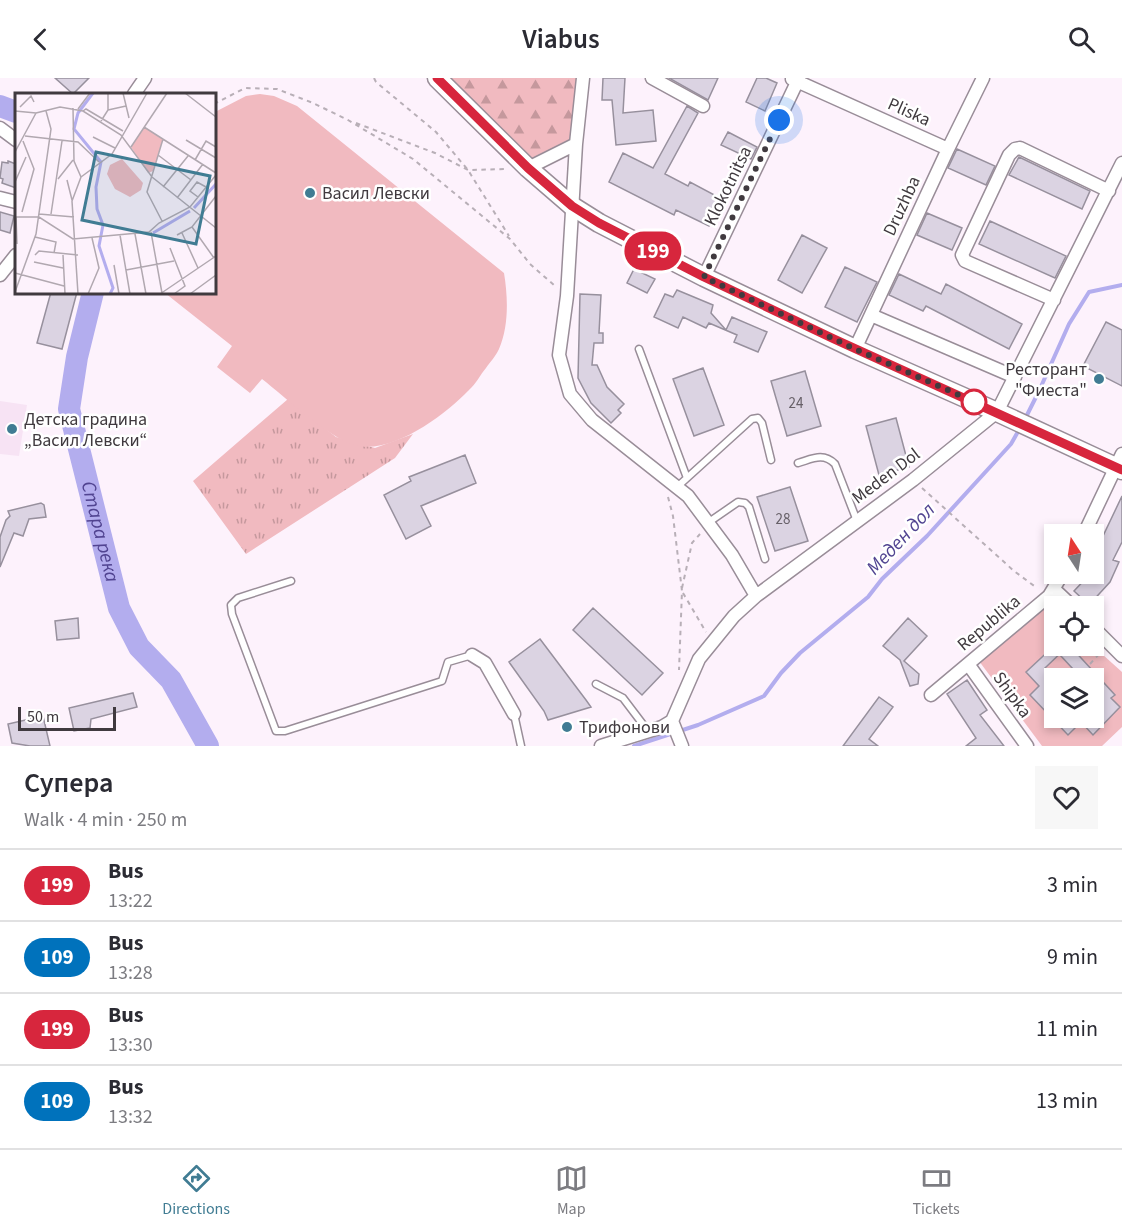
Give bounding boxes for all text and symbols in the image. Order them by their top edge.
text: Viabus [522,20,600,59]
icon: back [24,23,57,56]
icon: search [1065,23,1098,56]
street label: Pliska [884,92,934,132]
inset map [15,93,216,294]
your location [764,105,794,135]
street label: Klokotnitsa [698,142,758,230]
street label: Druzhba [877,172,927,240]
place label: Васил Левски [322,181,430,206]
marker: Васил Левски [303,186,317,200]
line badge: 199 [618,232,688,270]
text: 199 [636,236,670,266]
place label: Ресторант "Фиеста" [1005,357,1087,403]
marker: Ресторант "Фиеста" [1092,372,1106,386]
unlabelled marker [961,389,987,415]
house number: 24 [789,393,804,414]
place label: Детска градина „Васил Левски“ [24,407,147,453]
marker: Детска градина „Васил Левски“ [5,422,19,436]
street label: Meden Dol [847,442,925,510]
water label: Стара река [74,478,126,585]
water label: Меден дол [860,497,942,581]
house number: 28 [776,509,790,530]
north arrow [1044,524,1104,584]
map controls [1044,524,1104,728]
street label: Republika [952,589,1026,657]
button: locate [1044,596,1104,656]
street label: Shipka [987,667,1037,723]
button: layers [1044,668,1104,728]
scale bar [18,704,116,732]
text: 50 m [27,706,59,728]
place label: Трифонови [579,715,670,740]
marker: Трифонови [560,720,574,734]
text: Супера [24,763,113,803]
button: heart [1035,766,1098,829]
text: Walk · 4 min · 250 m [24,806,187,834]
text: Bus [108,855,144,887]
text: 3 min [1047,869,1098,901]
text: 199 [40,870,74,900]
text: 13:22 [108,887,153,915]
text: Bus [108,927,144,959]
text: 9 min [1047,941,1098,973]
text: 109 [40,942,74,972]
text: 13:28 [108,959,153,987]
text: Bus [108,999,144,1031]
text: 11 min [1036,1013,1098,1045]
text: 199 [40,1014,74,1044]
text: 13:30 [108,1031,153,1059]
text: Bus [108,1071,144,1103]
text: 13 min [1036,1085,1098,1117]
text: 109 [40,1086,74,1116]
text: 13:32 [108,1103,153,1131]
tab: Directions [162,1162,230,1220]
tab: Map [555,1162,588,1220]
tab: Tickets [912,1162,960,1220]

